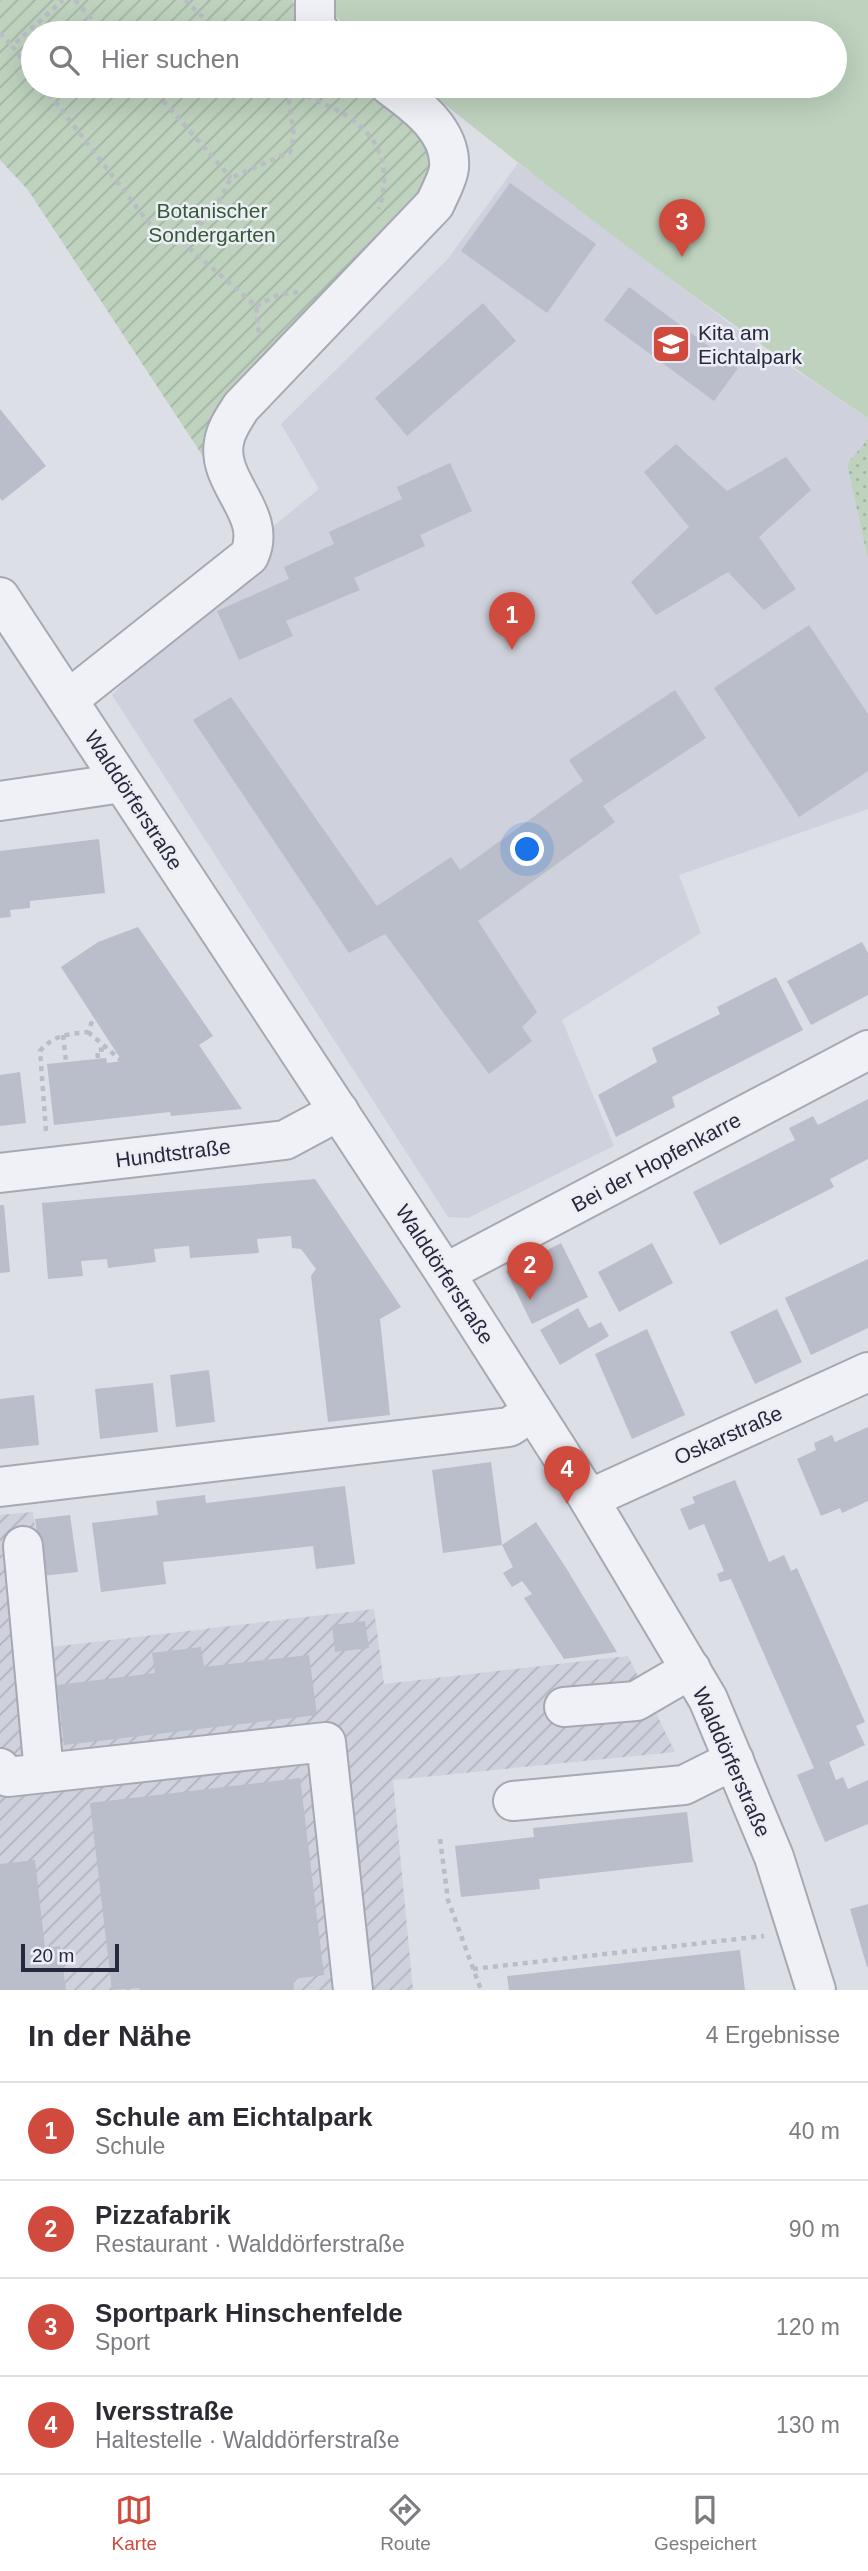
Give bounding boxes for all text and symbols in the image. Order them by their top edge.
search box [21,21,847,98]
icon: search [45,41,83,79]
text: Hier suchen [101,44,240,74]
park label: Botanischer Sondergarten [148,199,276,246]
pin: 3 [659,199,705,257]
place label: Kita am Eichtalpark [698,321,802,368]
school or university icon: Kita am Eichtalpark [650,323,692,365]
pin: 1 [489,592,535,650]
street label: Walddörferstraße [80,726,188,874]
your location [510,832,544,866]
street label: Bei der Hopfenkarre [568,1108,744,1216]
street label: Hundtstraße [114,1135,232,1171]
street label: Walddörferstraße [391,1200,499,1348]
pin: 2 [507,1242,553,1300]
street label: Oskarstraße [671,1401,785,1469]
pin: 4 [544,1446,590,1504]
street label: Walddörferstraße [689,1684,775,1840]
scale bar [21,1941,119,1973]
text: 20 m [32,1945,74,1966]
text: In der Nähe [28,2019,191,2052]
text: 4 Ergebnisse [706,2022,840,2048]
text: Schule am Eichtalpark [95,2102,372,2132]
text: 1 [45,2118,57,2144]
text: 40 m [789,2118,840,2144]
text: Schule [95,2133,165,2159]
text: Pizzafabrik [95,2200,231,2230]
text: 2 [45,2216,57,2242]
text: 90 m [789,2216,840,2242]
text: Restaurant · Walddörferstraße [95,2231,405,2257]
text: Sportpark Hinschenfelde [95,2298,403,2328]
text: 3 [45,2314,57,2340]
text: 120 m [776,2314,840,2340]
text: Sport [95,2329,150,2355]
text: Iversstraße [95,2396,234,2426]
text: 4 [45,2412,57,2438]
text: 130 m [776,2412,840,2438]
text: Haltestelle · Walddörferstraße [95,2427,400,2453]
tab: Karte [112,2491,157,2555]
tab: Route [380,2491,431,2555]
tab: Gespeichert [654,2491,756,2555]

